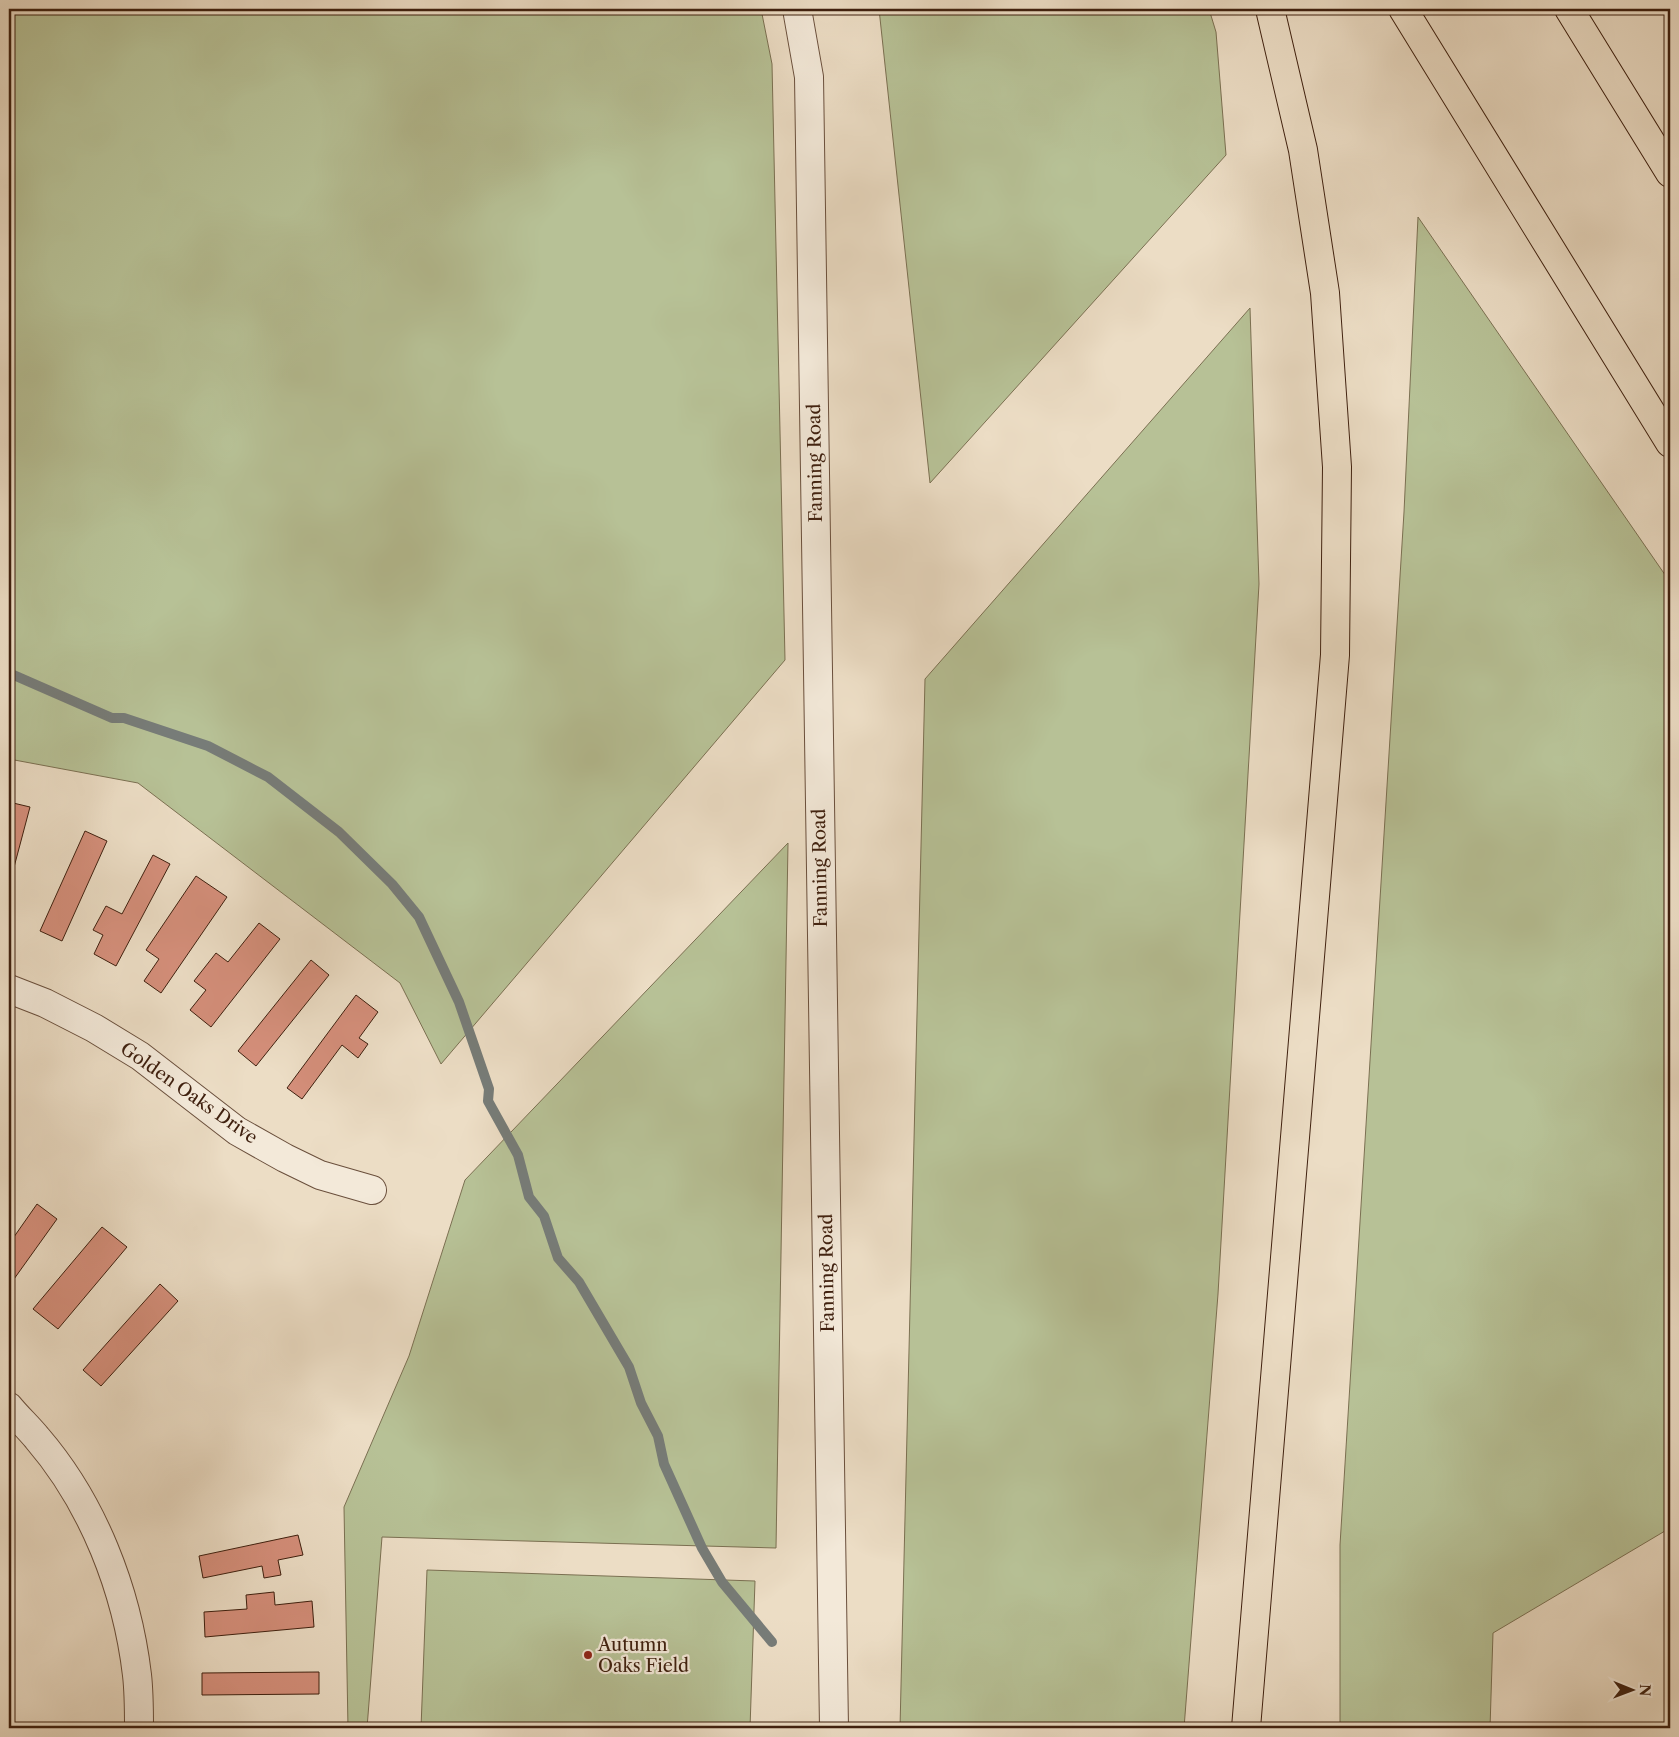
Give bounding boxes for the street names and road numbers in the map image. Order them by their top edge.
street label: Fanning Road [803,403,827,523]
street label: Fanning Road [808,808,832,928]
street label: Golden Oaks Drive [116,1037,262,1149]
street label: Fanning Road [815,1213,839,1333]

